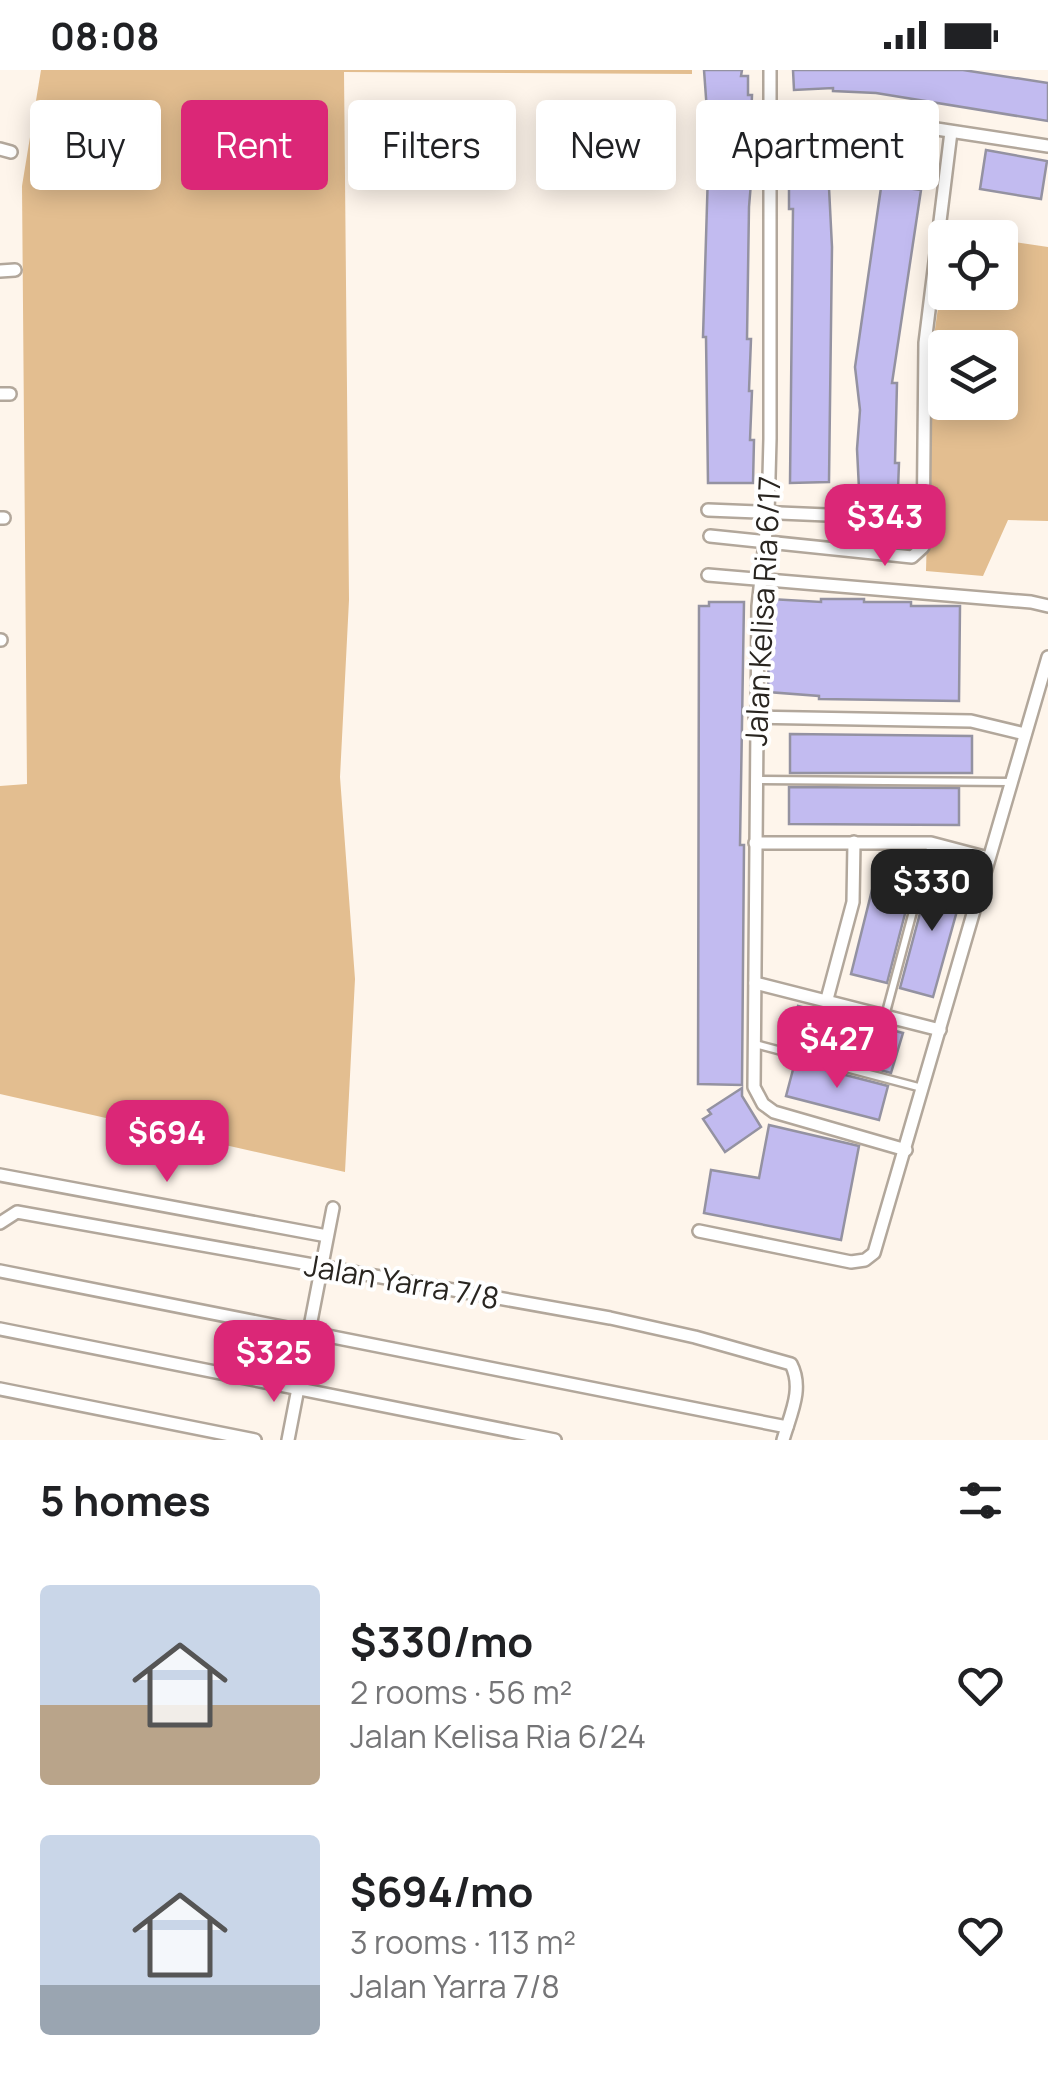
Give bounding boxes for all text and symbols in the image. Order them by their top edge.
text: 08:08 [50,9,160,61]
chip: Buy [30,100,161,190]
chip: Rent [181,100,328,190]
chip: Filters [348,100,516,190]
chip: New [536,100,676,190]
chip: Apartment [696,100,939,190]
map controls [928,220,1018,420]
button: locate [928,220,1018,310]
button: layers [928,330,1018,420]
street label: Jalan Kelisa Ria 6/17 [734,475,790,747]
pin: $343 [826,484,944,569]
text: $343 [847,494,923,538]
pin: $330 [873,849,991,934]
text: $330 [893,859,971,903]
pin: $427 [778,1006,896,1091]
text: $427 [799,1016,875,1060]
pin: $694 [108,1100,226,1185]
text: $694 [128,1110,206,1154]
street label: Jalan Yarra 7/8 [302,1244,502,1318]
pin: $325 [215,1320,333,1405]
text: $325 [236,1330,312,1374]
text: 5 homes [40,1471,211,1529]
icon: filters [953,1473,1008,1528]
text: $330/mo [350,1612,533,1670]
icon: home [120,1625,240,1745]
icon: heart [953,1658,1008,1713]
text: 2 rooms · 56 m² [350,1670,572,1714]
text: Jalan Kelisa Ria 6/24 [350,1714,646,1758]
text: $694/mo [350,1862,533,1920]
icon: home [120,1875,240,1995]
icon: heart [953,1908,1008,1963]
text: 3 rooms · 113 m² [350,1920,576,1964]
text: Jalan Yarra 7/8 [350,1964,560,2008]

